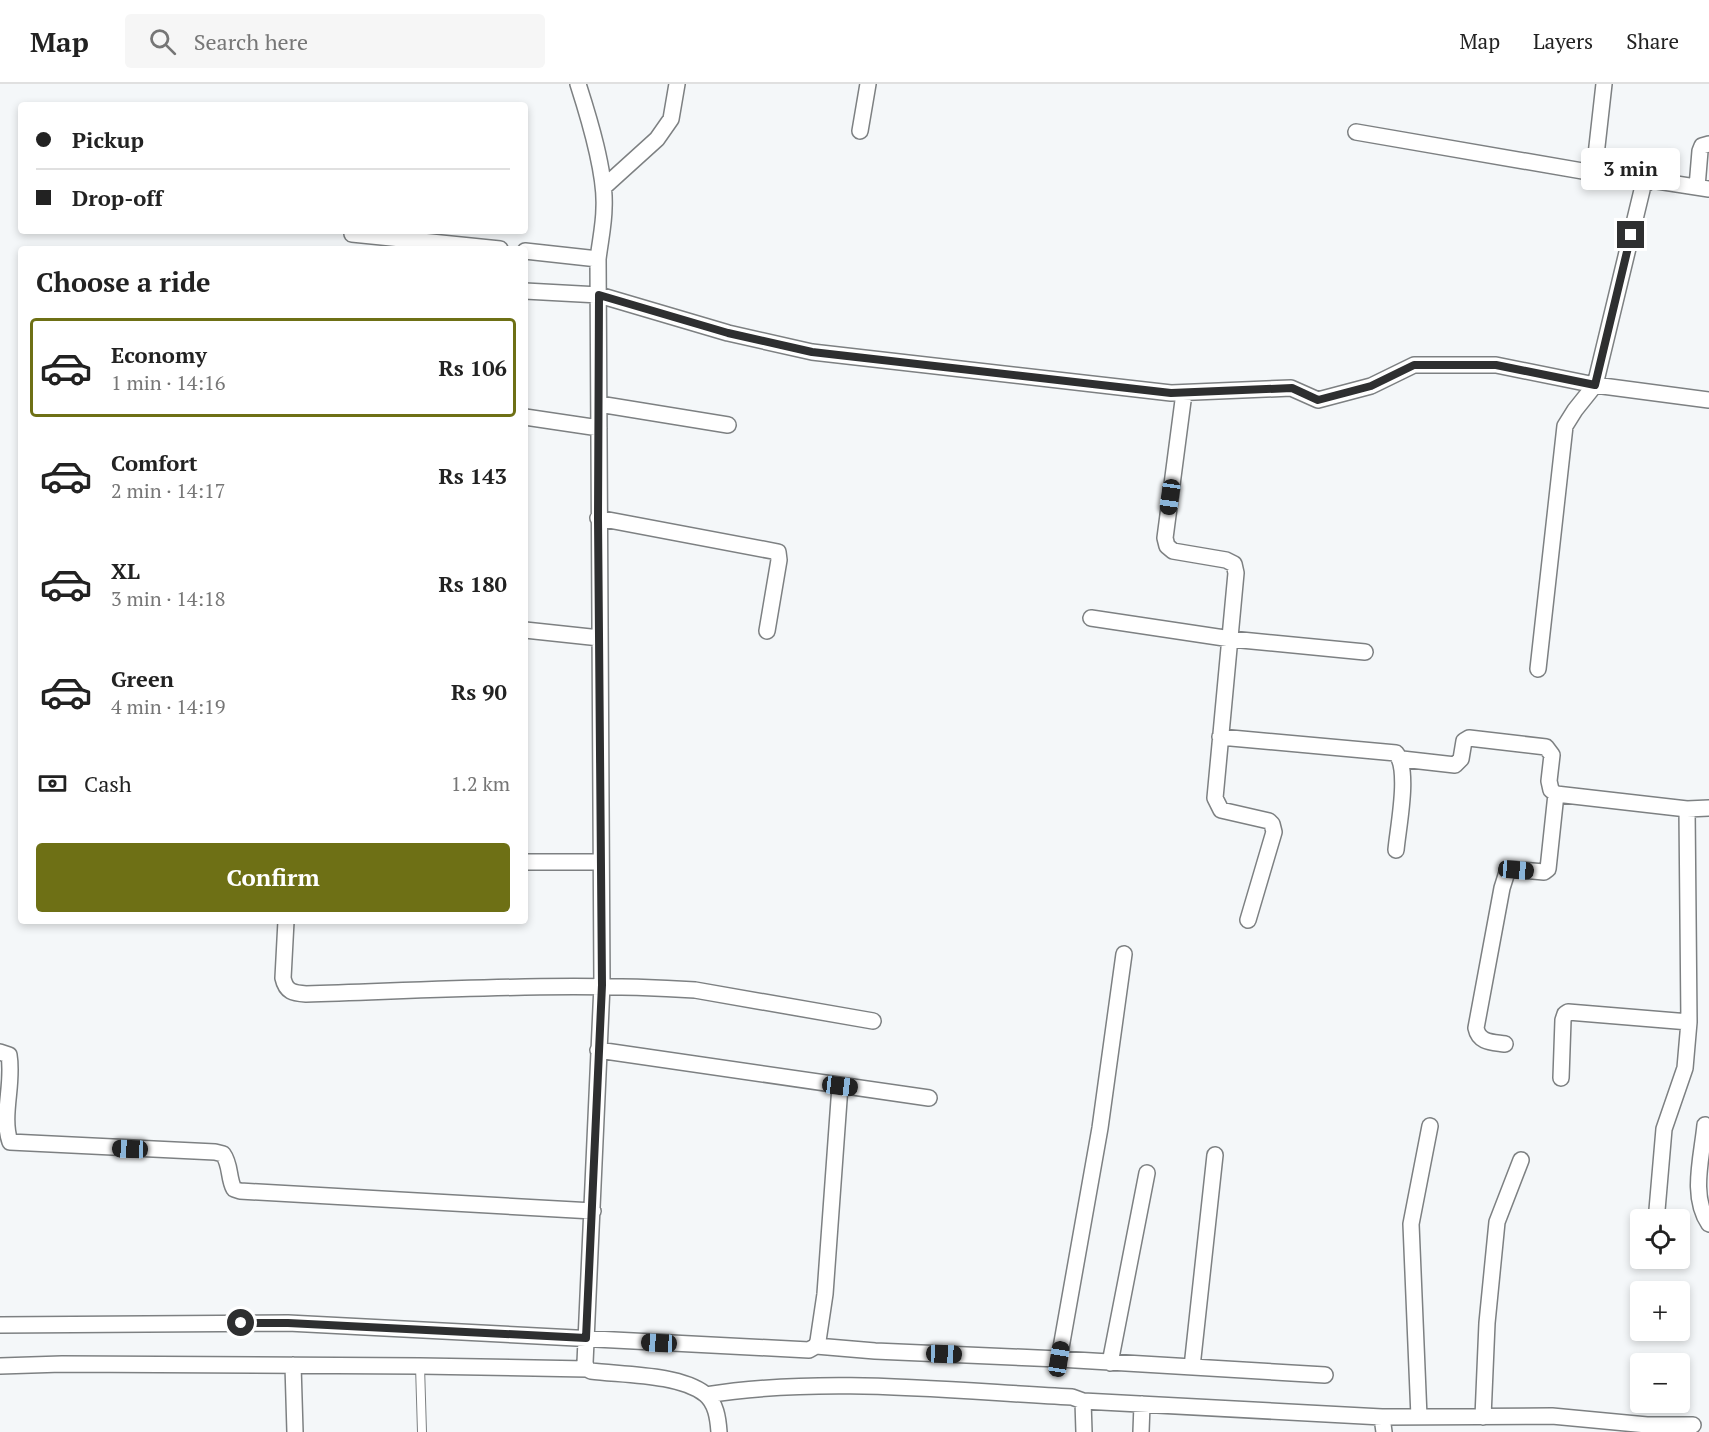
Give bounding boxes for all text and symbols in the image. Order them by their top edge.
search box [125,14,545,68]
text: Map [30,23,89,60]
icon: search [146,25,179,58]
text: Search here [194,27,308,56]
text: Map [1459,27,1500,55]
text: Layers [1533,27,1593,55]
text: Share [1626,27,1679,55]
text: Pickup [72,125,144,154]
callout: 3 min [1582,148,1680,190]
text: 3 min [1603,155,1658,182]
text: Drop-off [72,183,163,212]
route end [1617,221,1644,248]
text: Choose a ride [36,264,211,300]
text: Economy [111,340,207,369]
icon: car [39,341,93,395]
text: Rs 106 [438,353,507,382]
text: 1 min · 14:16 [111,369,225,396]
text: Comfort [111,448,197,477]
icon: car [39,449,93,503]
text: Rs 143 [438,461,507,490]
text: 2 min · 14:17 [111,477,225,504]
car [1159,478,1181,516]
text: XL [111,556,140,585]
icon: car [39,557,93,611]
text: Rs 180 [438,569,507,598]
text: 3 min · 14:18 [111,585,225,612]
text: Green [111,664,174,693]
icon: car [39,665,93,719]
text: Rs 90 [451,677,507,706]
text: 4 min · 14:19 [111,693,225,720]
icon: cash [36,767,69,800]
text: Cash [84,769,132,798]
text: 1.2 km [451,770,510,797]
button: Confirm [36,843,510,912]
car [1497,859,1535,881]
car [821,1075,859,1097]
car [112,1139,148,1159]
map controls [1630,1209,1690,1413]
button: locate [1630,1209,1690,1269]
button: + [1630,1281,1690,1341]
route start [227,1309,254,1336]
car [641,1333,677,1353]
car [1047,1340,1071,1378]
car [926,1344,962,1364]
button: − [1630,1353,1690,1413]

